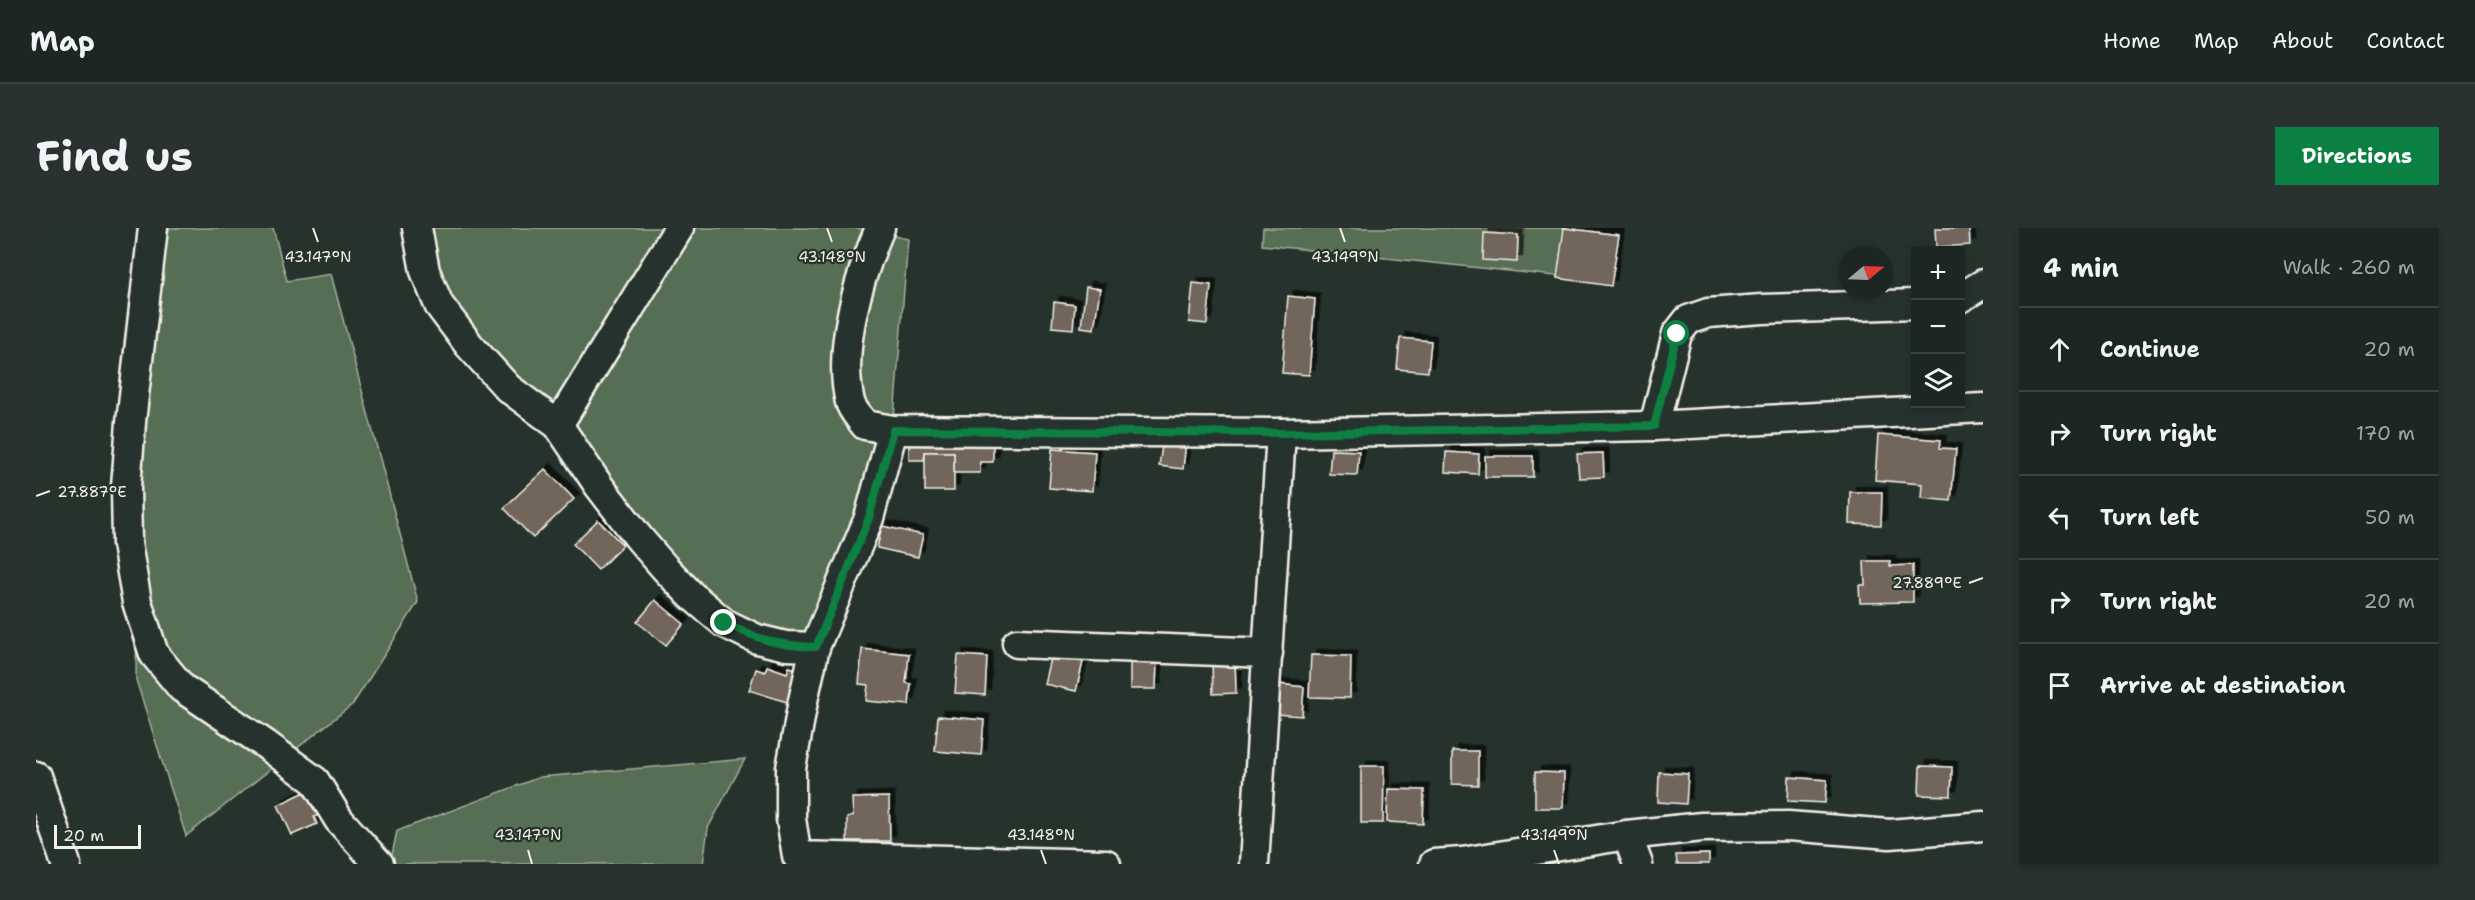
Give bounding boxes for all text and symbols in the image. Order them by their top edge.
text: Map [30,22,95,60]
text: Home [2103,27,2161,55]
text: Map [2194,27,2239,55]
text: About [2272,27,2333,55]
text: Contact [2366,27,2445,55]
button: Directions [2275,127,2439,185]
text: Find us [36,128,193,184]
north arrow [1839,246,1893,300]
map controls [1911,246,1965,408]
button: + [1911,246,1965,300]
text: 43.147°N [284,247,352,267]
text: 43.148°N [798,247,866,267]
text: 43.149°N [1311,247,1379,267]
text: 4 min [2043,250,2119,285]
text: Walk · 260 m [2283,254,2415,280]
button: − [1911,300,1965,354]
route start [1663,320,1689,346]
icon: ahead [2043,333,2076,366]
text: Continue [2100,335,2200,364]
text: 20 m [2364,336,2415,362]
button: layers [1911,354,1965,408]
icon: right [2043,417,2076,450]
text: Turn right [2100,419,2217,448]
text: 170 m [2356,420,2415,446]
text: 27.887°E [57,482,127,502]
icon: left [2043,501,2076,534]
text: Turn left [2100,503,2199,532]
text: 50 m [2365,504,2415,530]
text: 27.889°E [1892,573,1962,593]
icon: right [2043,585,2076,618]
text: Turn right [2100,587,2217,616]
text: 20 m [2364,588,2415,614]
route end [710,609,736,635]
icon: arrive [2043,669,2076,702]
text: Arrive at destination [2100,671,2346,700]
scale bar [54,822,141,850]
text: 20 m [63,825,104,846]
text: 43.147°N [494,825,562,845]
text: 43.148°N [1007,825,1075,845]
text: 43.149°N [1520,825,1588,845]

